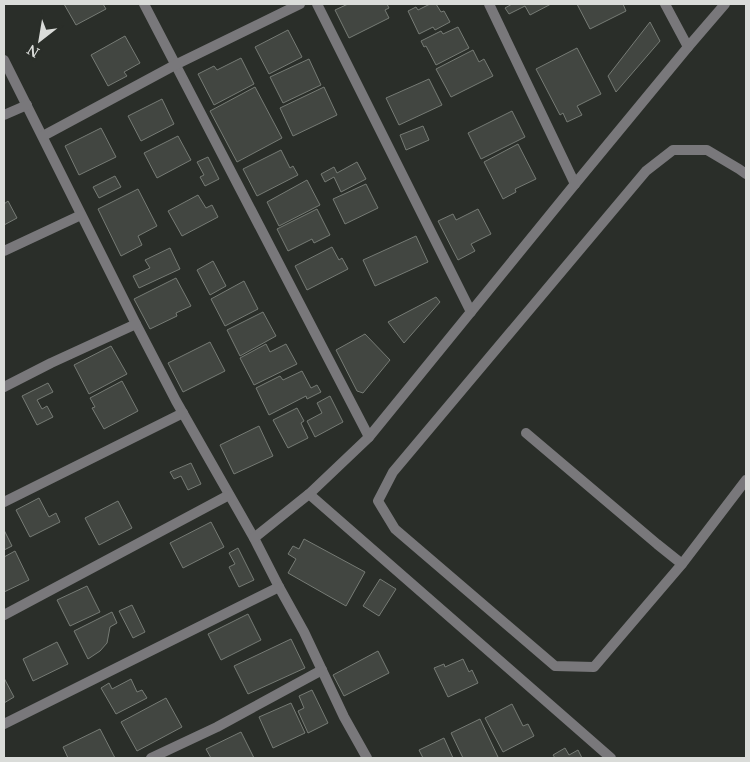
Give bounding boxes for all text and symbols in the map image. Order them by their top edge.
north arrow [15,15,65,65]
text: N [23,41,43,63]

